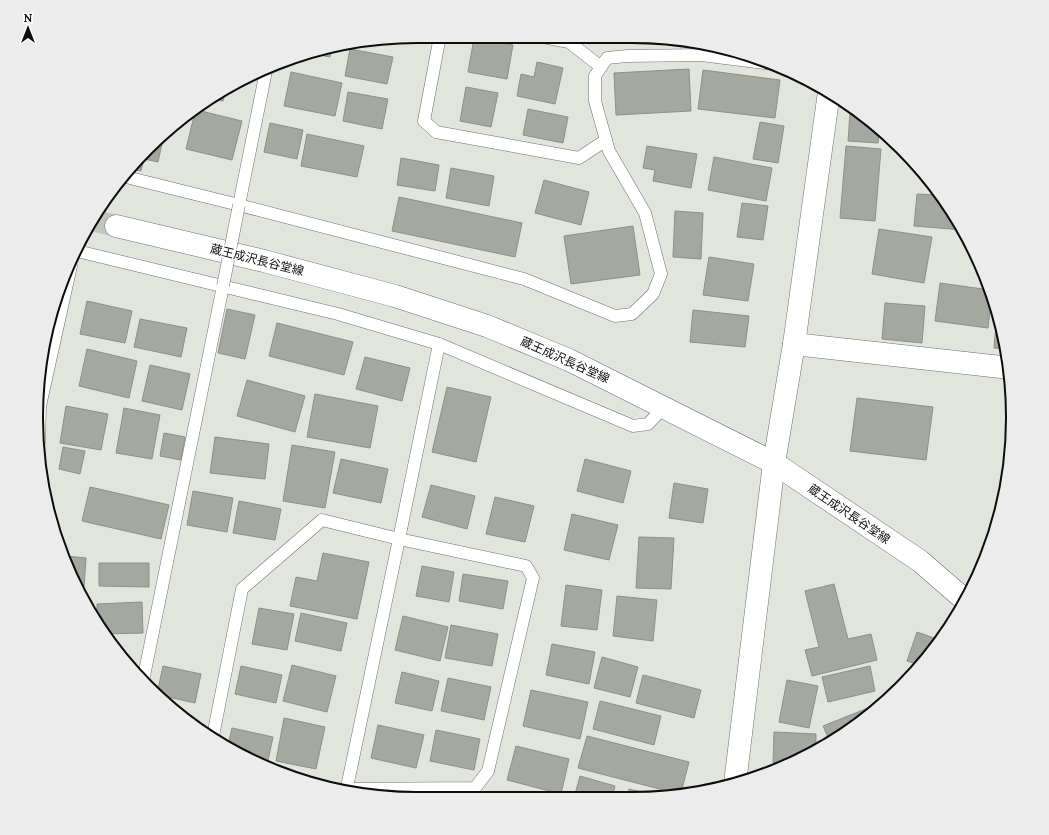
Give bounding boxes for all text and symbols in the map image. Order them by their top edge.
north arrow [8,8,48,48]
text: N [24,11,33,25]
street label: 蔵王成沢長谷堂線 [209,241,306,278]
street label: 蔵王成沢長谷堂線 [518,333,612,386]
street label: 蔵王成沢長谷堂線 [805,481,893,547]

